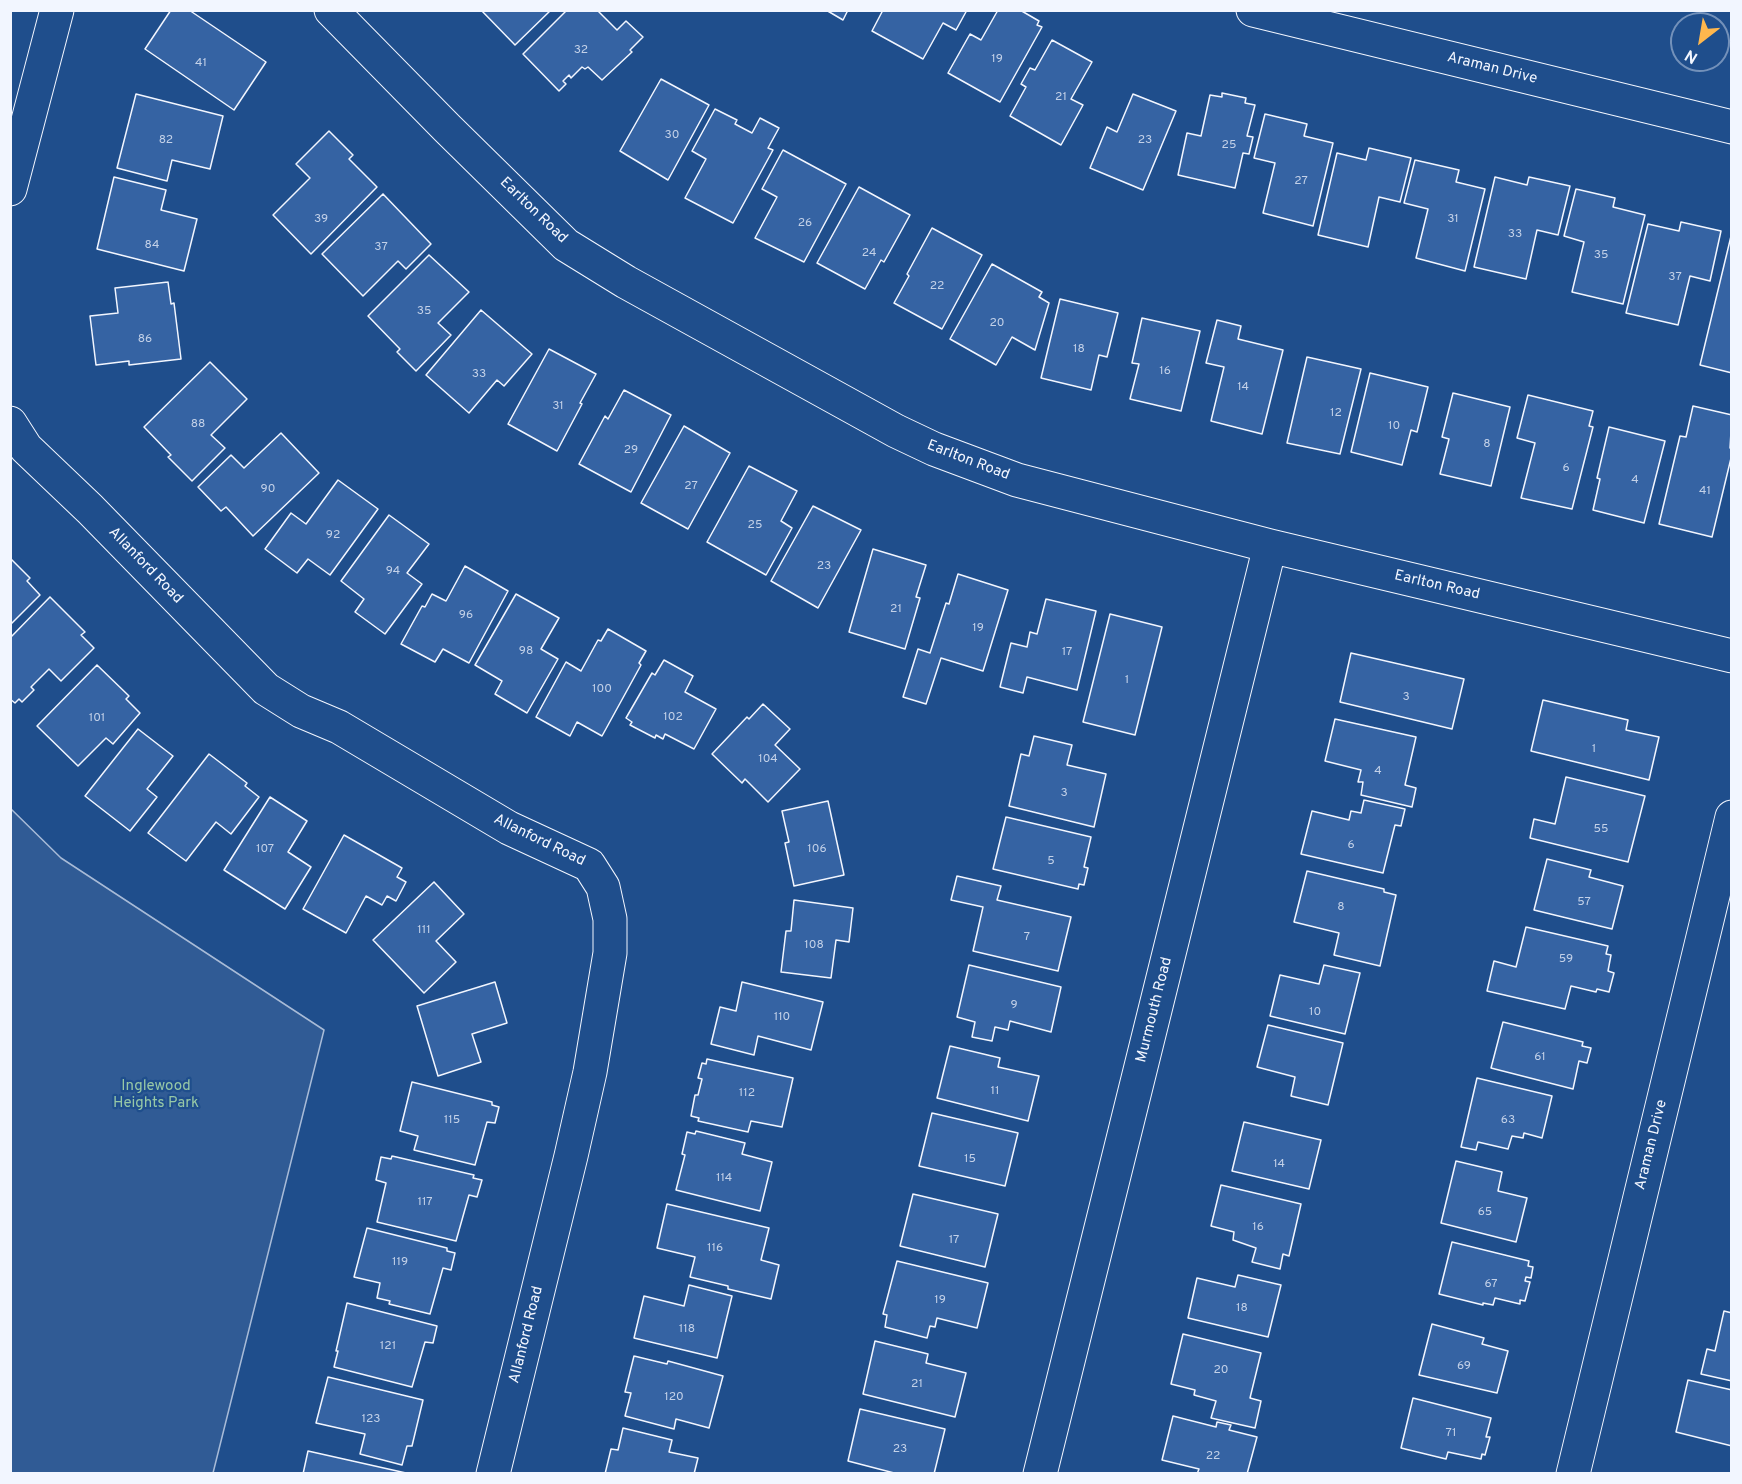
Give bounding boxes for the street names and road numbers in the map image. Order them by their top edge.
street label: Araman Drive [1445,49,1539,89]
street label: Earlton Road [495,174,571,248]
street label: Earlton Road [924,437,1012,485]
street label: Allanford Road [104,524,186,608]
street label: Earlton Road [1392,567,1482,605]
street label: Allanford Road [490,811,588,871]
street label: Murmouth Road [1133,955,1177,1065]
street label: Araman Drive [1632,1098,1672,1192]
street label: Allanford Road [506,1284,548,1386]

